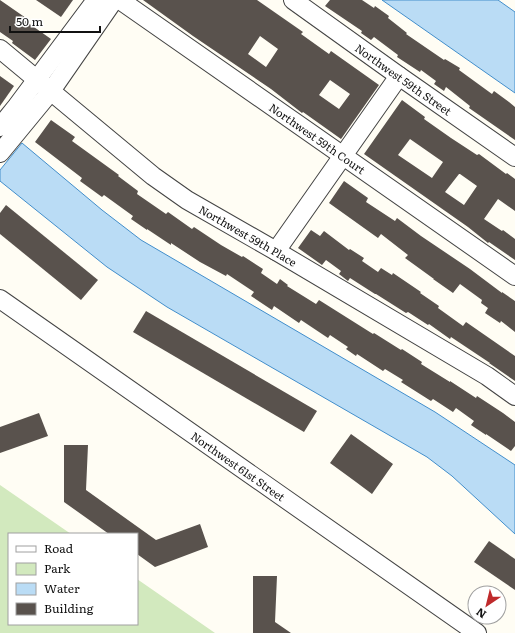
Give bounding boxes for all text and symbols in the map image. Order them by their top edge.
scale bar [10,8,100,34]
text: 50 m [16,12,43,30]
street label: Northwest 59th Street [352,39,456,119]
street label: Northwest 59th Court [266,99,369,178]
street label: Northwest 59th Place [196,201,300,270]
street label: Northwest 61st Street [188,427,289,505]
legend [8,533,138,625]
text: Road [44,539,74,557]
text: Park [44,559,71,577]
text: Water [44,579,80,597]
north arrow [467,585,507,625]
text: Building [44,599,94,617]
text: N [472,605,489,623]

